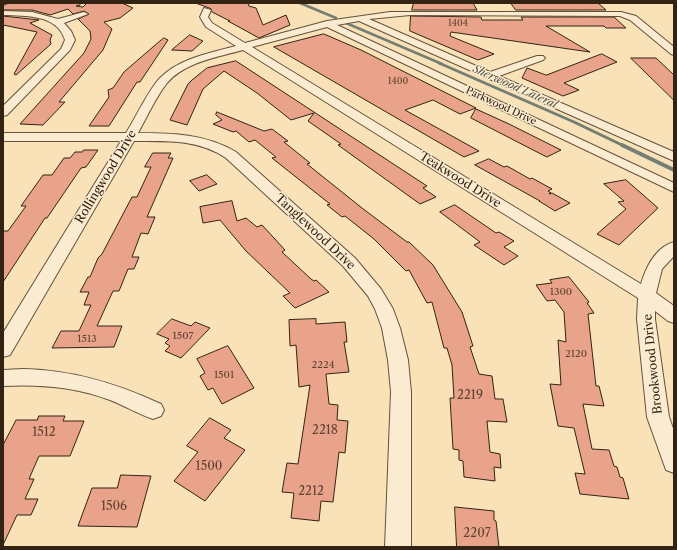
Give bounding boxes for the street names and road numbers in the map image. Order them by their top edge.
street label: Parkwood Drive [464,84,538,128]
street label: Rollingwood Drive [72,128,140,226]
street label: Teakwood Drive [417,149,503,211]
street label: Tanglewood Drive [272,191,358,273]
street label: Brookwood Drive [641,313,665,415]

